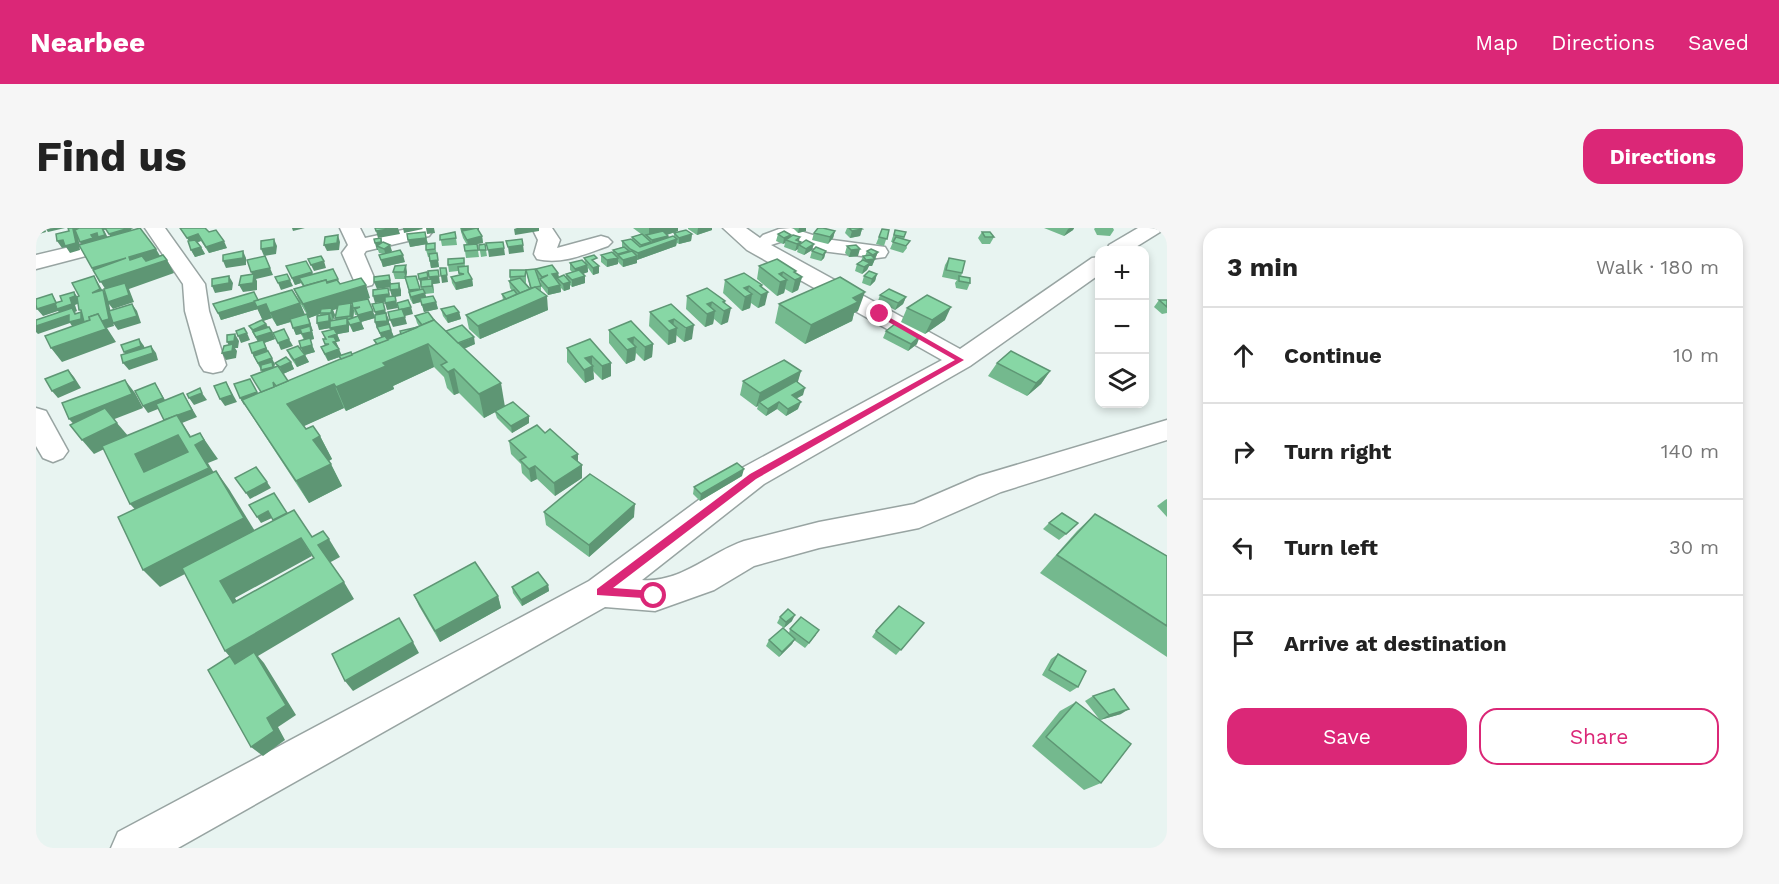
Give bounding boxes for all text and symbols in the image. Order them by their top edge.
text: Nearbee [30,26,145,59]
text: Map [1475,30,1518,55]
text: Directions [1551,30,1655,55]
text: Saved [1688,30,1749,55]
button: Directions [1583,129,1743,184]
text: Find us [36,132,187,181]
map controls [1095,246,1149,408]
button: + [1095,246,1149,300]
text: 3 min [1227,252,1298,282]
text: Walk · 180 m [1596,255,1719,279]
route end [866,300,892,326]
button: − [1095,300,1149,354]
icon: ahead [1227,339,1260,372]
text: Continue [1284,343,1382,368]
text: 10 m [1673,343,1719,367]
button: layers [1095,354,1149,408]
icon: right [1227,435,1260,468]
text: Turn right [1284,439,1391,464]
text: 140 m [1661,439,1719,463]
icon: left [1227,531,1260,564]
text: Turn left [1284,535,1378,560]
text: 30 m [1669,535,1719,559]
route start [640,582,666,608]
icon: arrive [1227,627,1260,660]
text: Arrive at destination [1284,631,1507,656]
button: Save [1227,708,1467,765]
button: Share [1479,708,1719,765]

